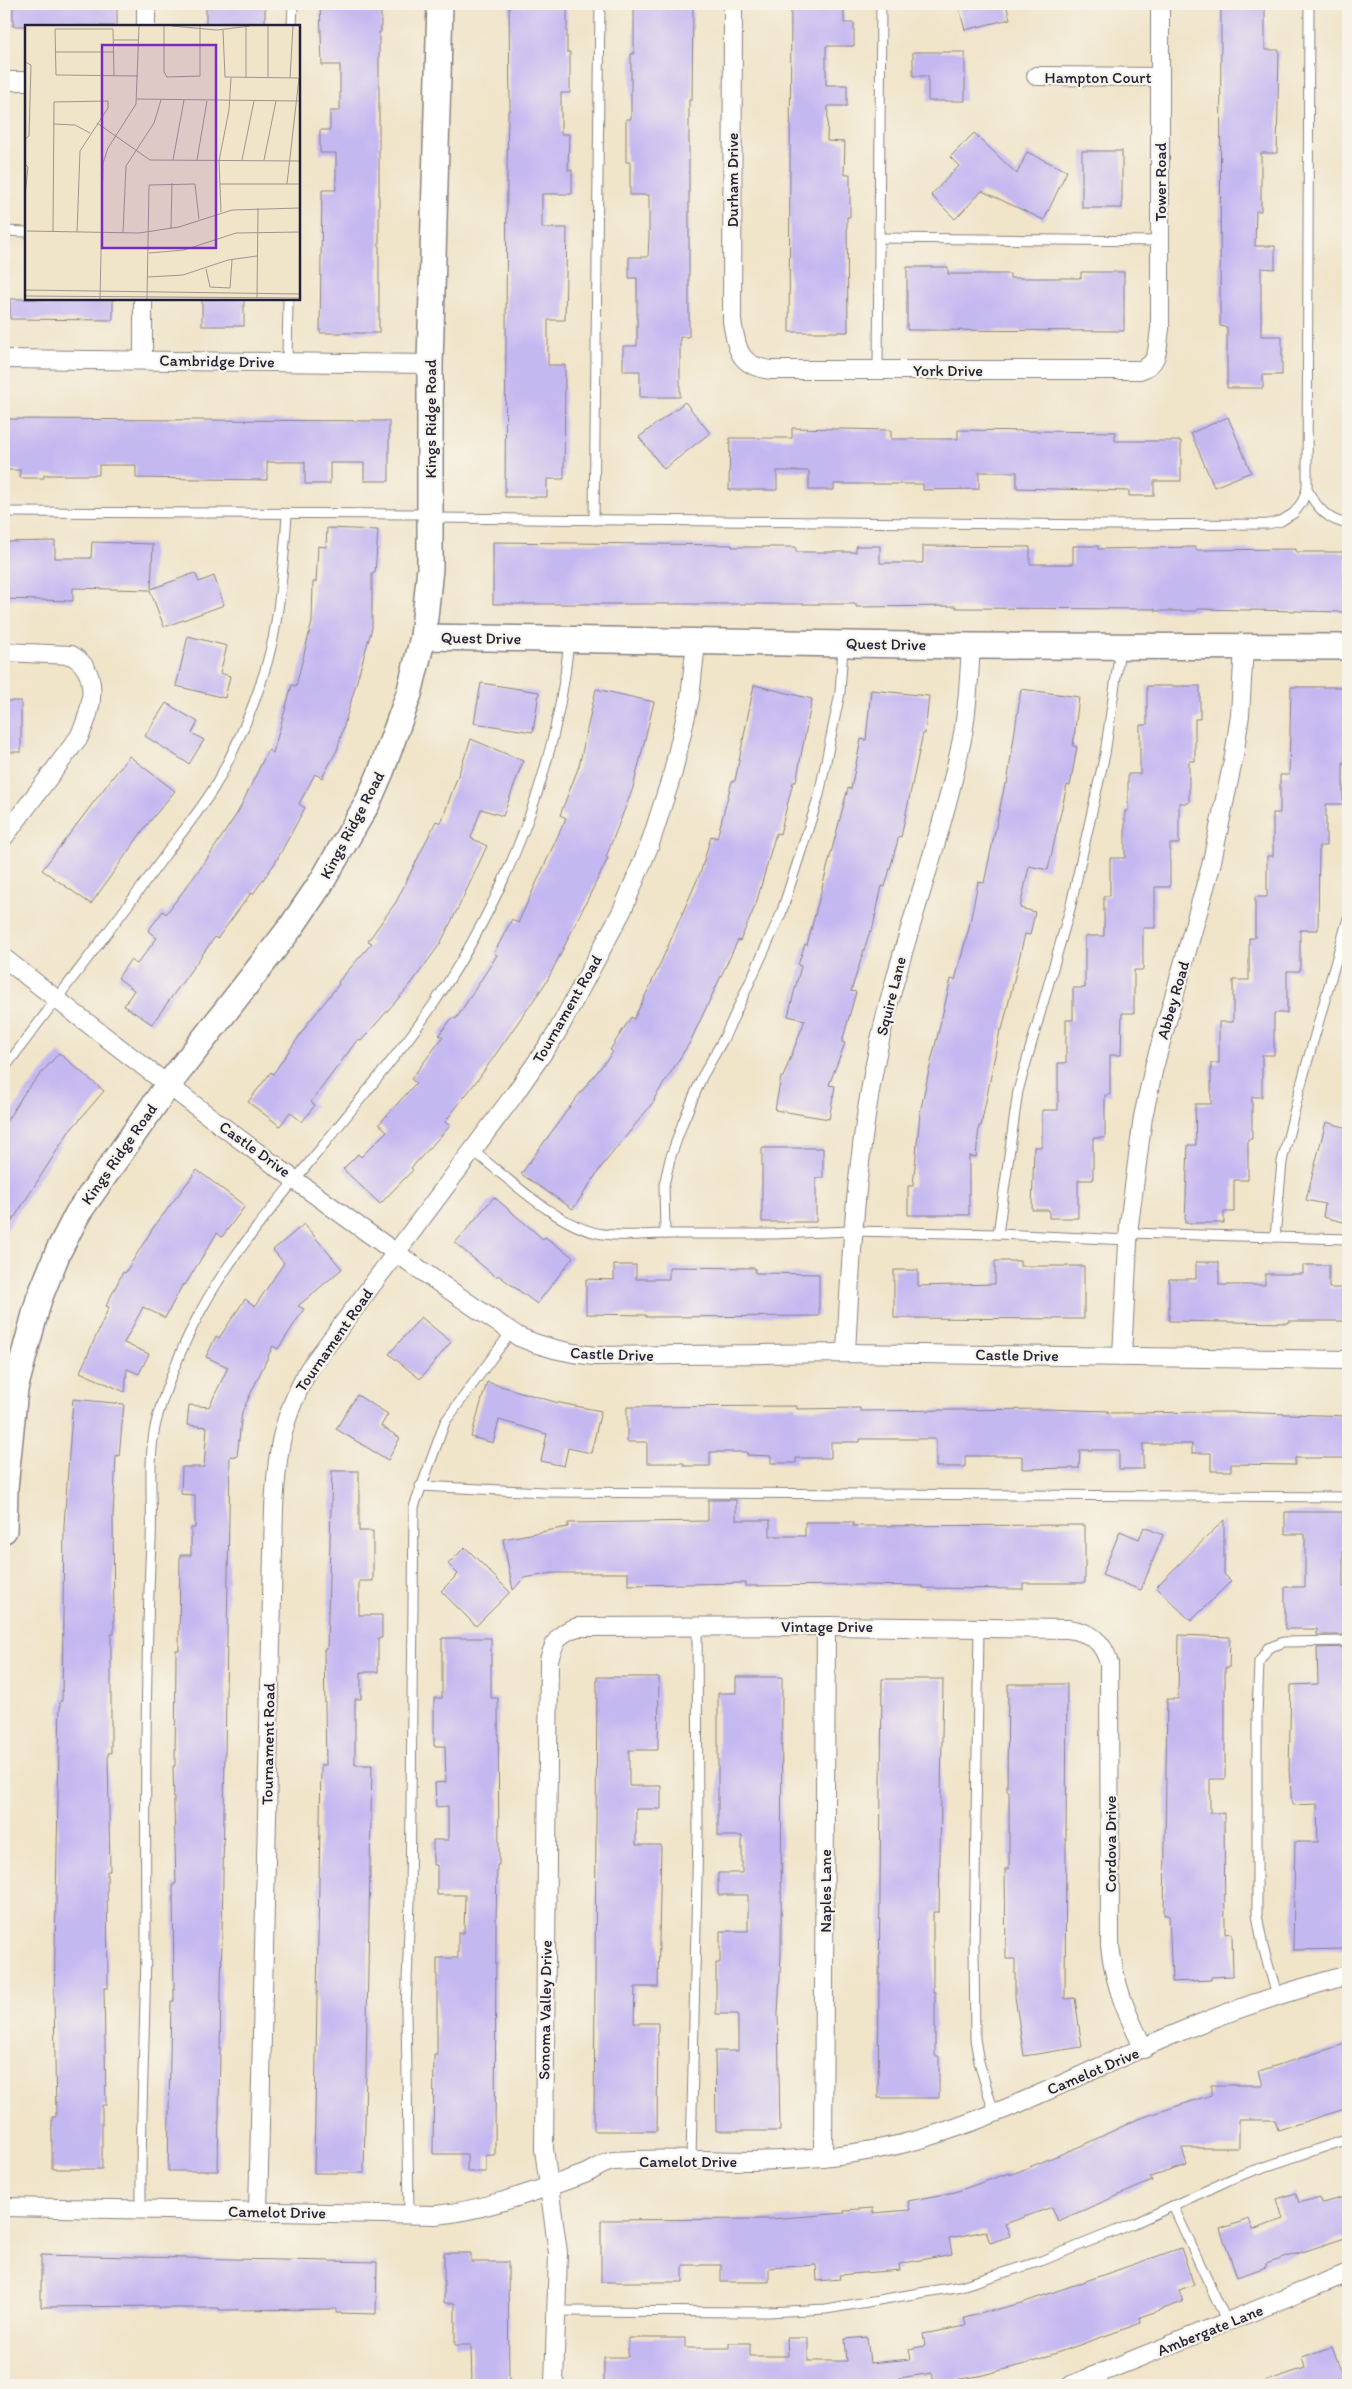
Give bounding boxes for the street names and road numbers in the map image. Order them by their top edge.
street label: Hampton Court [1045,68,1151,87]
street label: Durham Drive [723,133,742,227]
street label: Tower Road [1151,142,1170,221]
street label: Cambridge Drive [159,350,275,372]
street label: Kings Ridge Road [421,359,440,479]
street label: York Drive [913,361,983,380]
street label: Quest Drive [441,628,521,648]
street label: Quest Drive [846,634,926,654]
street label: Kings Ridge Road [316,768,389,882]
street label: Tournament Road [528,951,606,1067]
street label: Squire Lane [872,955,910,1037]
street label: Abbey Road [1153,958,1193,1041]
street label: Kings Ridge Road [77,1099,161,1208]
street label: Castle Drive [216,1117,294,1181]
street label: Tournament Road [291,1284,377,1395]
street label: Castle Drive [570,1343,654,1365]
street label: Castle Drive [975,1345,1059,1365]
street label: Vintage Drive [781,1617,873,1636]
street label: Tournament Road [257,1683,279,1805]
street label: Cordova Drive [1101,1796,1120,1892]
street label: Naples Lane [816,1849,835,1933]
street label: Sonoma Valley Drive [534,1940,556,2080]
street label: Camelot Drive [1044,2043,1142,2099]
street label: Camelot Drive [639,2152,737,2171]
street label: Camelot Drive [228,2202,326,2222]
street label: Ambergate Lane [1154,2300,1266,2360]

